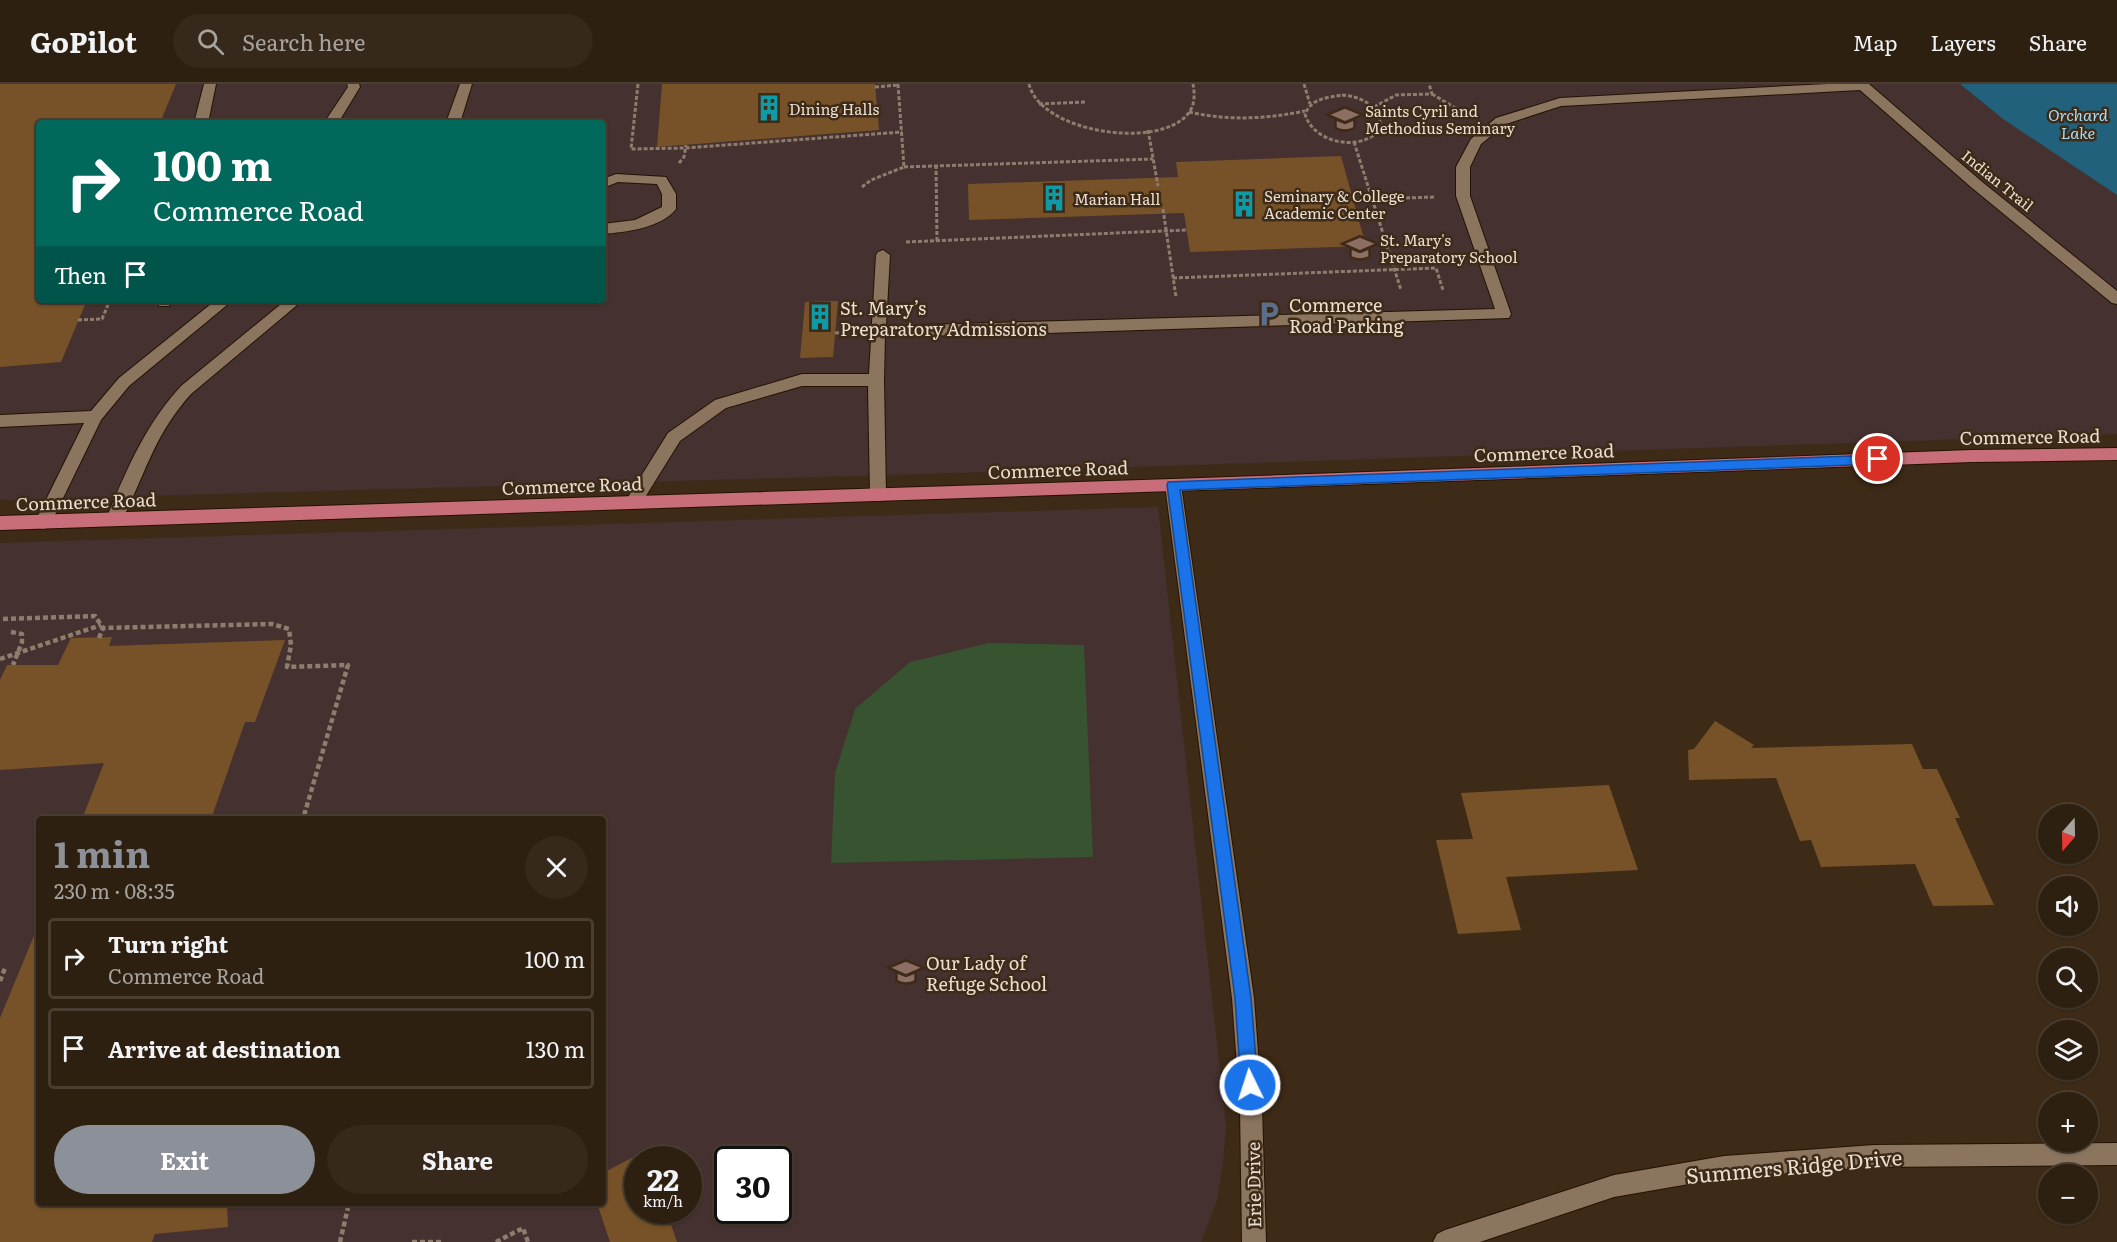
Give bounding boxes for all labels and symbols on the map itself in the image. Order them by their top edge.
building icon: Dining Halls [754,93,784,123]
place label: Dining Halls [789,97,879,120]
place label: Saints Cyril and Methodius Seminary [1365,99,1516,139]
water label: Orchard Lake [2048,102,2109,144]
school or university icon: Saints Cyril and Methodius Seminary [1330,104,1360,134]
street label: Indian Trail [1957,144,2039,216]
building icon: Marian Hall [1039,183,1069,213]
place label: Seminary & College Academic Center [1264,184,1405,224]
place label: Marian Hall [1074,187,1160,210]
building icon: Seminary & College Academic Center [1229,189,1259,219]
place label: St. Mary's Preparatory School [1380,228,1517,268]
school or university icon: St. Mary's Preparatory School [1345,233,1375,263]
place label: Commerce Road Parking [1289,291,1405,339]
place label: St. Mary’s Preparatory Admissions [840,294,1047,342]
parking icon: Commerce Road Parking [1254,299,1284,329]
building icon: St. Mary’s Preparatory Admissions [805,302,835,332]
street label: Commerce Road [1959,421,2101,451]
pin [1852,433,1903,484]
street label: Commerce Road [1473,436,1615,468]
street label: Commerce Road [987,453,1129,485]
street label: Commerce Road [501,469,643,501]
street label: Commerce Road [15,485,157,517]
north arrow [2038,804,2098,864]
place label: Our Lady of Refuge School [926,949,1047,997]
school or university icon: Our Lady of Refuge School [891,957,921,987]
position arrow [1218,1053,1282,1117]
street label: Summers Ridge Drive [1685,1140,1904,1190]
street label: Erie Drive [1239,1142,1267,1228]
speed limit sign: 30 [714,1146,792,1224]

